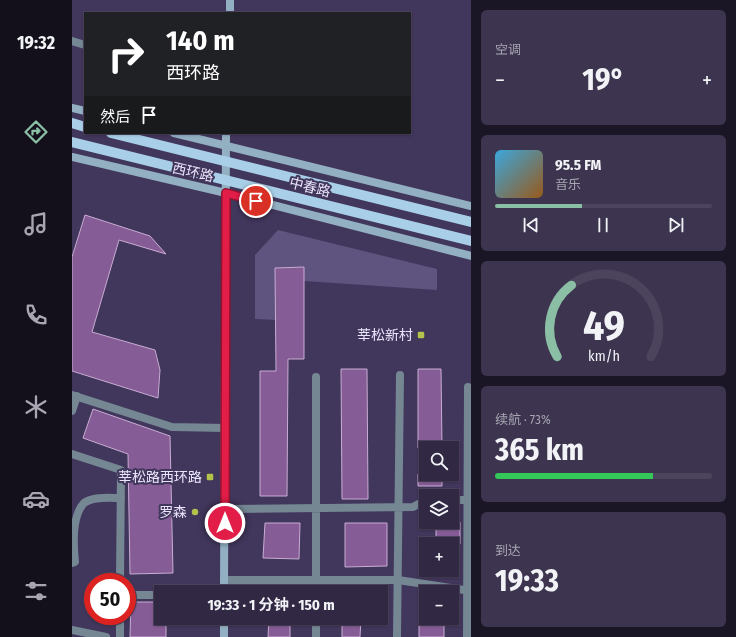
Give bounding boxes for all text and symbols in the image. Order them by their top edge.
text: 140 m [166,24,235,57]
icon: right [100,28,152,80]
text: 19:32 [17,32,55,54]
text: 空调 [495,42,521,57]
text: 西环路 [166,62,220,84]
text: 19° [582,62,625,98]
text: − [495,67,505,94]
text: + [702,67,712,94]
icon: arrive [138,104,160,126]
text: 然后 [100,108,130,126]
icon: directions [22,118,50,146]
text: 95.5 FM [555,156,601,174]
street label: 西环路 [171,159,215,185]
street label: 中春路 [287,174,332,201]
text: 音乐 [555,177,581,192]
pin [239,184,273,218]
icon: arrive [245,190,267,212]
icon: music [22,210,50,238]
icon: previous [520,214,542,236]
icon: pause [592,214,614,236]
icon: next [665,214,687,236]
text: 49 [582,300,625,350]
icon: phone [22,301,50,329]
place label: 莘松新村 [357,327,413,344]
marker: 莘松新村 [416,330,426,340]
text: km/h [588,347,619,364]
icon: climate [22,393,50,421]
text: 续航 · 73% [495,412,551,427]
text: 365 km [495,432,584,468]
map controls [419,441,459,625]
button: search [419,441,459,481]
place label: 莘松路西环路 [118,469,202,486]
marker: 莘松路西环路 [205,472,215,482]
icon: car [22,485,50,513]
button: layers [419,489,459,529]
position arrow [204,502,246,544]
place label: 罗森 [159,504,187,521]
marker: 罗森 [190,507,200,517]
button: + [419,537,459,577]
text: 到达 [495,543,521,558]
text: 19:33 [495,563,559,599]
speed limit sign: 50 [84,573,136,625]
icon: filters [22,577,50,605]
button: − [419,585,459,625]
text: 19:33 · 1 分钟 · 150 m [207,596,335,614]

